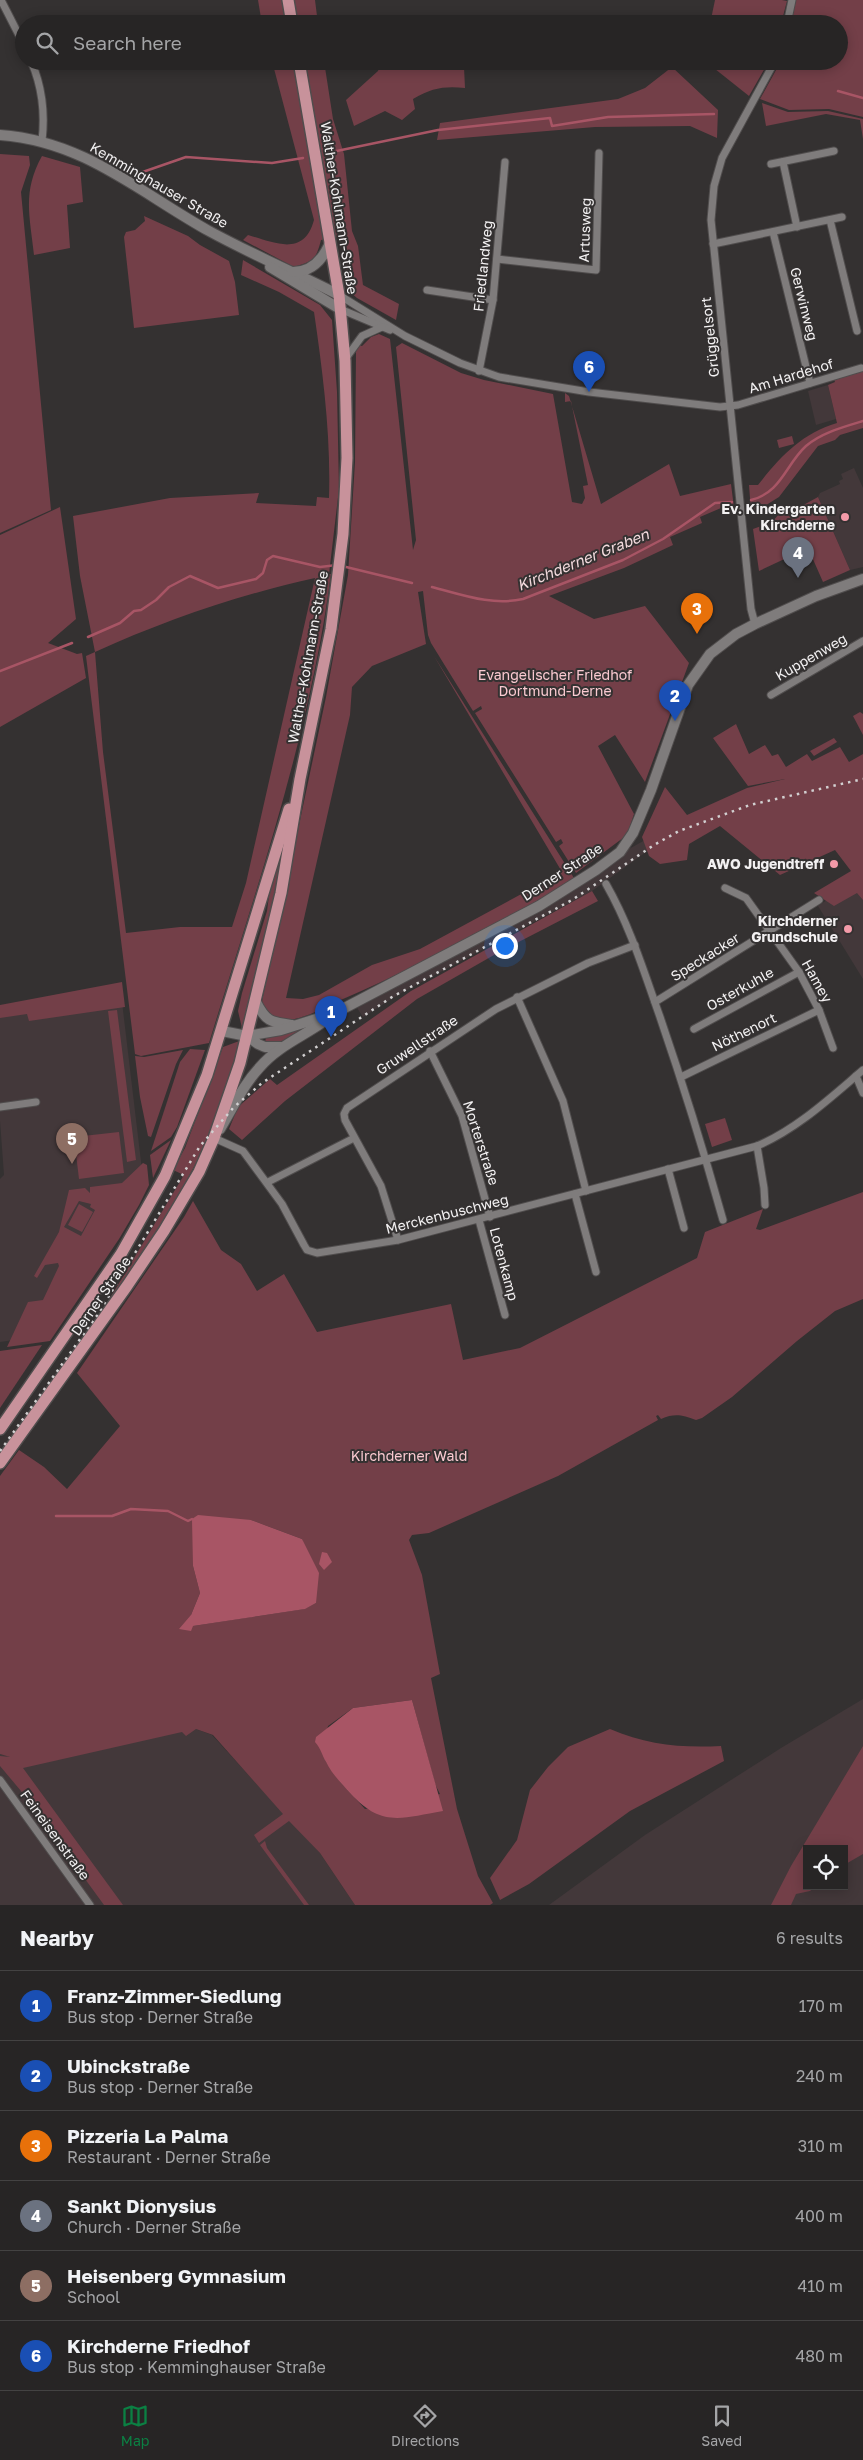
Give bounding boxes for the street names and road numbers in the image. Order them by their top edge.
street label: Walther-Kohlmann-Straße [317,120,362,296]
street label: Kemminghauser Straße [87,138,231,231]
street label: Artusweg [575,197,594,263]
street label: Friedlandweg [469,219,496,312]
street label: Gerwinweg [787,265,822,342]
street label: Grüggelsort [697,296,722,378]
street label: Am Hardehof [746,355,835,396]
street label: Walther-Kohlmann-Straße [284,569,331,744]
street label: Kuppenweg [772,629,849,684]
street label: Derner Straße [518,839,605,904]
street label: Speckacker [667,928,743,984]
street label: Hamey [799,956,836,1005]
street label: Osterkuhle [703,963,776,1014]
street label: Nöthenort [709,1009,779,1054]
street label: Gruwellstraße [373,1011,461,1078]
street label: Morterstraße [460,1098,503,1187]
street label: Merckenbuschweg [384,1190,510,1237]
street label: Lotenkamp [487,1225,522,1302]
street label: Derner Straße [67,1253,134,1339]
street label: Feineisenstraße [17,1786,94,1883]

